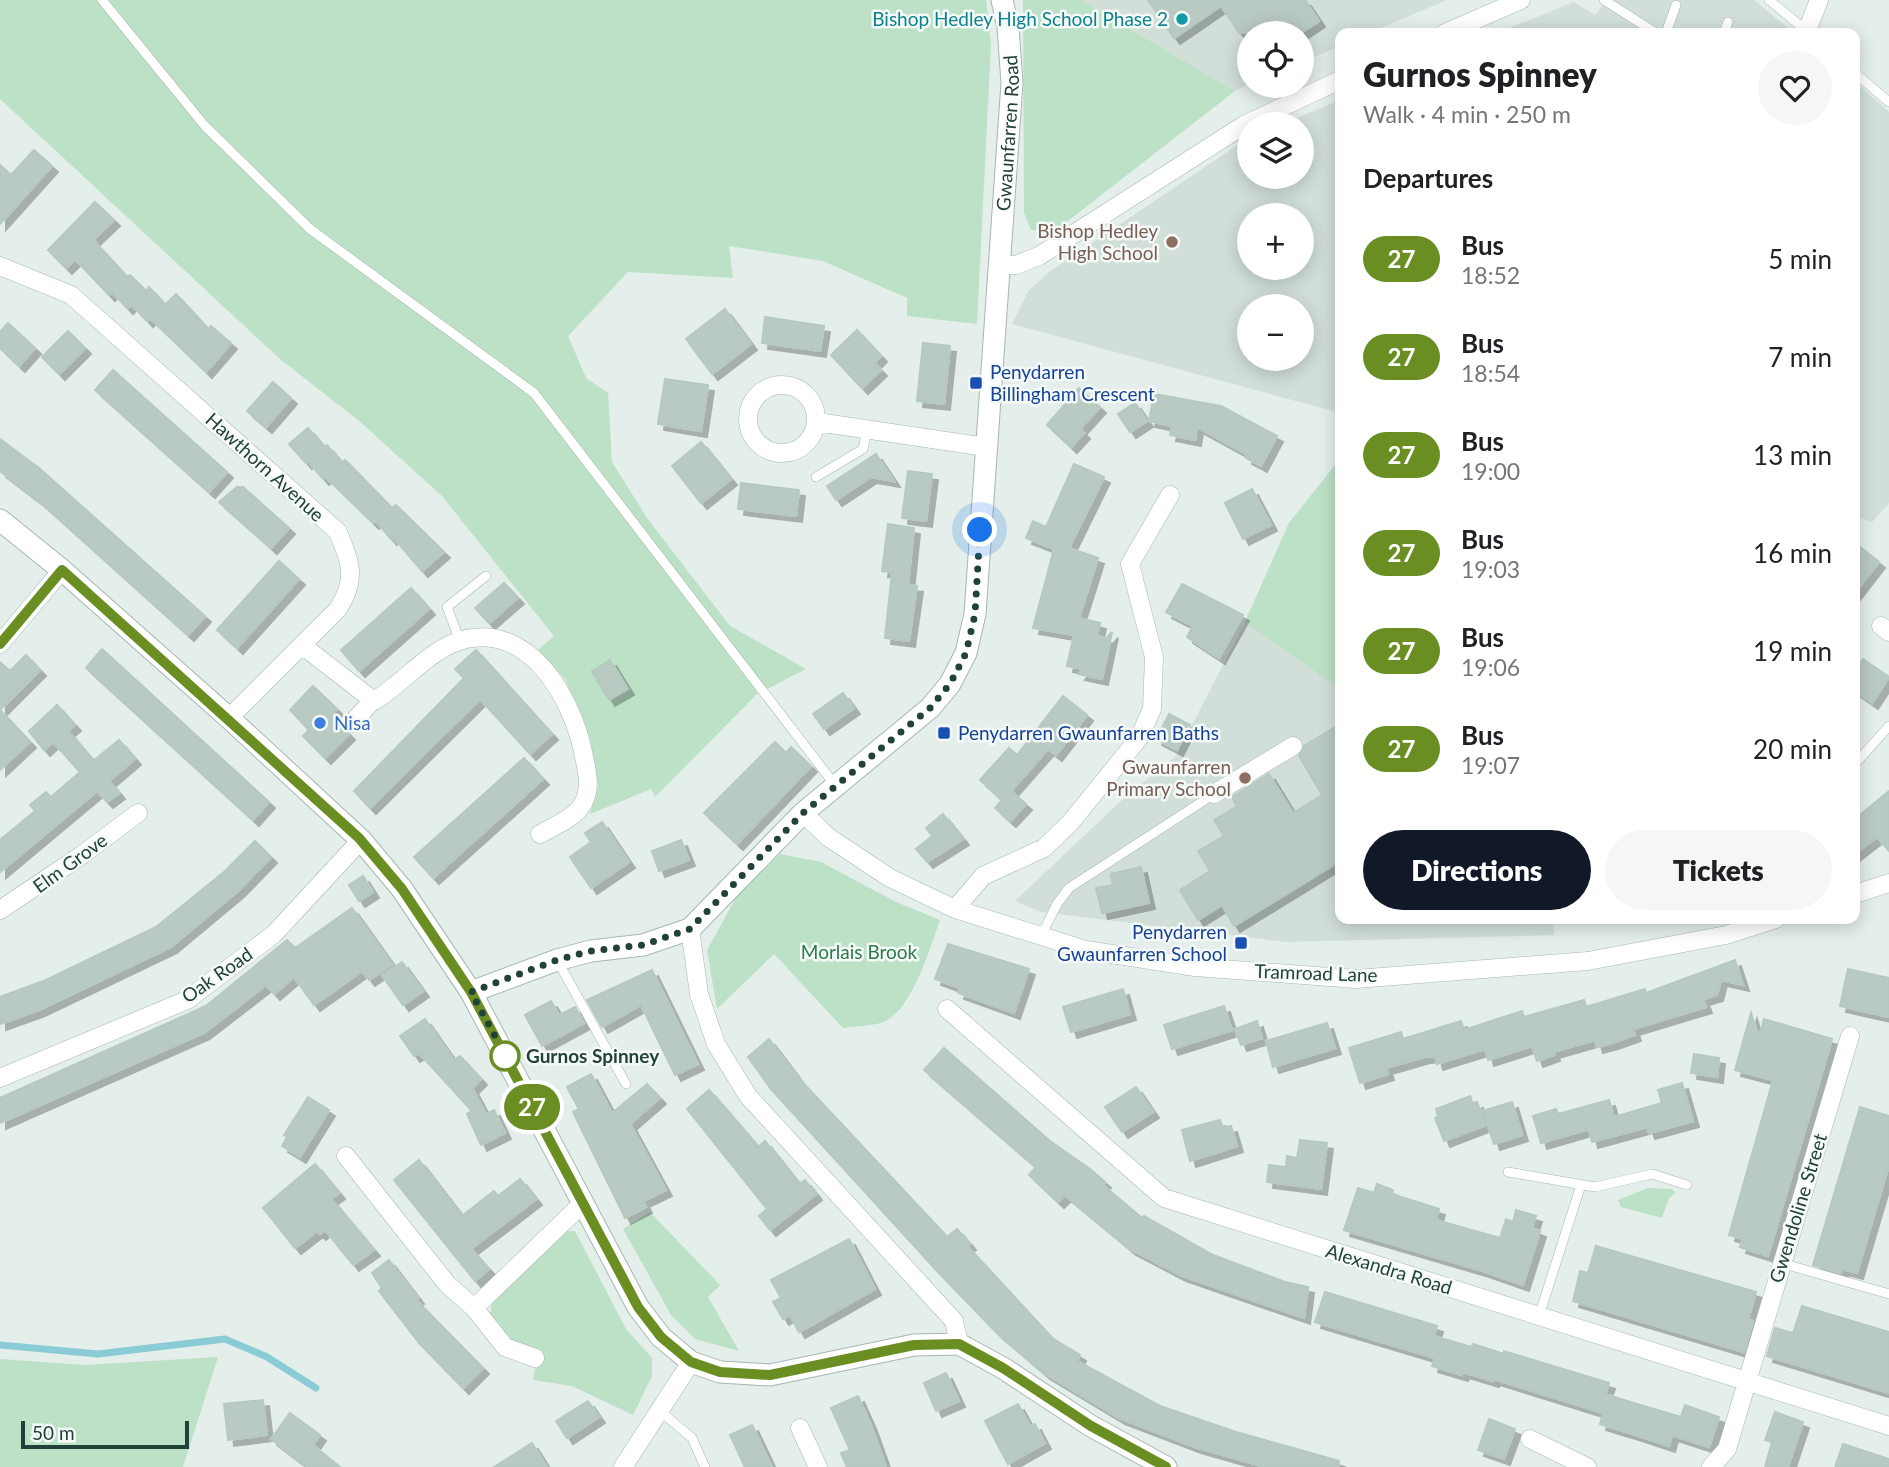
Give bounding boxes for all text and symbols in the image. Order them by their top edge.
place label: Bishop Hedley High School Phase 2 [872,7,1168,30]
marker: Bishop Hedley High School Phase 2 [1174,11,1190,27]
map controls [1237,21,1314,371]
button: locate [1237,21,1314,98]
button: heart [1758,51,1832,125]
street label: Gwaunfarren Road [991,54,1023,212]
text: Gurnos Spinney [1363,54,1597,94]
text: Walk · 4 min · 250 m [1363,100,1571,128]
button: layers [1237,112,1314,189]
text: Departures [1363,162,1493,194]
button: + [1237,203,1314,280]
place label: Bishop Hedley High School [1037,219,1158,264]
text: Bus [1461,229,1504,261]
marker: Bishop Hedley High School [1164,234,1180,250]
text: 5 min [1768,243,1832,275]
text: 27 [1388,244,1415,273]
text: 18:52 [1461,261,1520,289]
button: − [1237,294,1314,371]
text: Bus [1461,327,1504,359]
text: 7 min [1768,341,1832,373]
text: 27 [1388,342,1415,371]
text: 18:54 [1461,359,1520,387]
place label: Penydarren Billingham Crescent [990,360,1155,405]
marker: Penydarren Billingham Crescent [968,375,984,391]
street label: Hawthorn Avenue [201,407,329,526]
text: Bus [1461,425,1504,457]
text: 13 min [1753,439,1832,471]
text: 27 [1388,440,1415,469]
text: 19:00 [1461,457,1520,485]
your location [962,512,997,547]
text: Bus [1461,523,1504,555]
text: 16 min [1753,537,1832,569]
text: 27 [1388,538,1415,567]
text: 19:03 [1461,555,1520,583]
text: Bus [1461,621,1504,653]
text: 19 min [1753,635,1832,667]
text: 27 [1388,636,1415,665]
text: 19:06 [1461,653,1520,681]
place label: Nisa [334,711,371,734]
marker: Nisa [312,715,328,731]
text: Bus [1461,719,1504,751]
place label: Penydarren Gwaunfarren Baths [958,721,1219,744]
marker: Penydarren Gwaunfarren Baths [936,725,952,741]
text: 20 min [1753,733,1832,765]
text: 27 [1388,734,1415,763]
text: 19:07 [1461,751,1520,779]
place label: Gwaunfarren Primary School [1106,755,1231,800]
marker: Gwaunfarren Primary School [1237,770,1253,786]
street label: Elm Grove [28,828,111,897]
button: Directions [1363,830,1591,910]
button: Tickets [1605,830,1832,910]
place label: Penydarren Gwaunfarren School [1057,920,1227,965]
marker: Penydarren Gwaunfarren School [1233,935,1249,951]
park label: Morlais Brook [801,940,918,963]
street label: Oak Road [177,942,257,1007]
street label: Tramroad Lane [1254,959,1378,986]
marker: Gurnos Spinney [490,1041,520,1071]
place label: Gurnos Spinney [526,1044,660,1067]
line badge: 27 [500,1084,564,1130]
text: 27 [518,1092,546,1121]
street label: Gwendoline Street [1764,1130,1831,1285]
street label: Alexandra Road [1323,1238,1455,1299]
scale bar [21,1418,189,1450]
text: 50 m [32,1421,75,1444]

